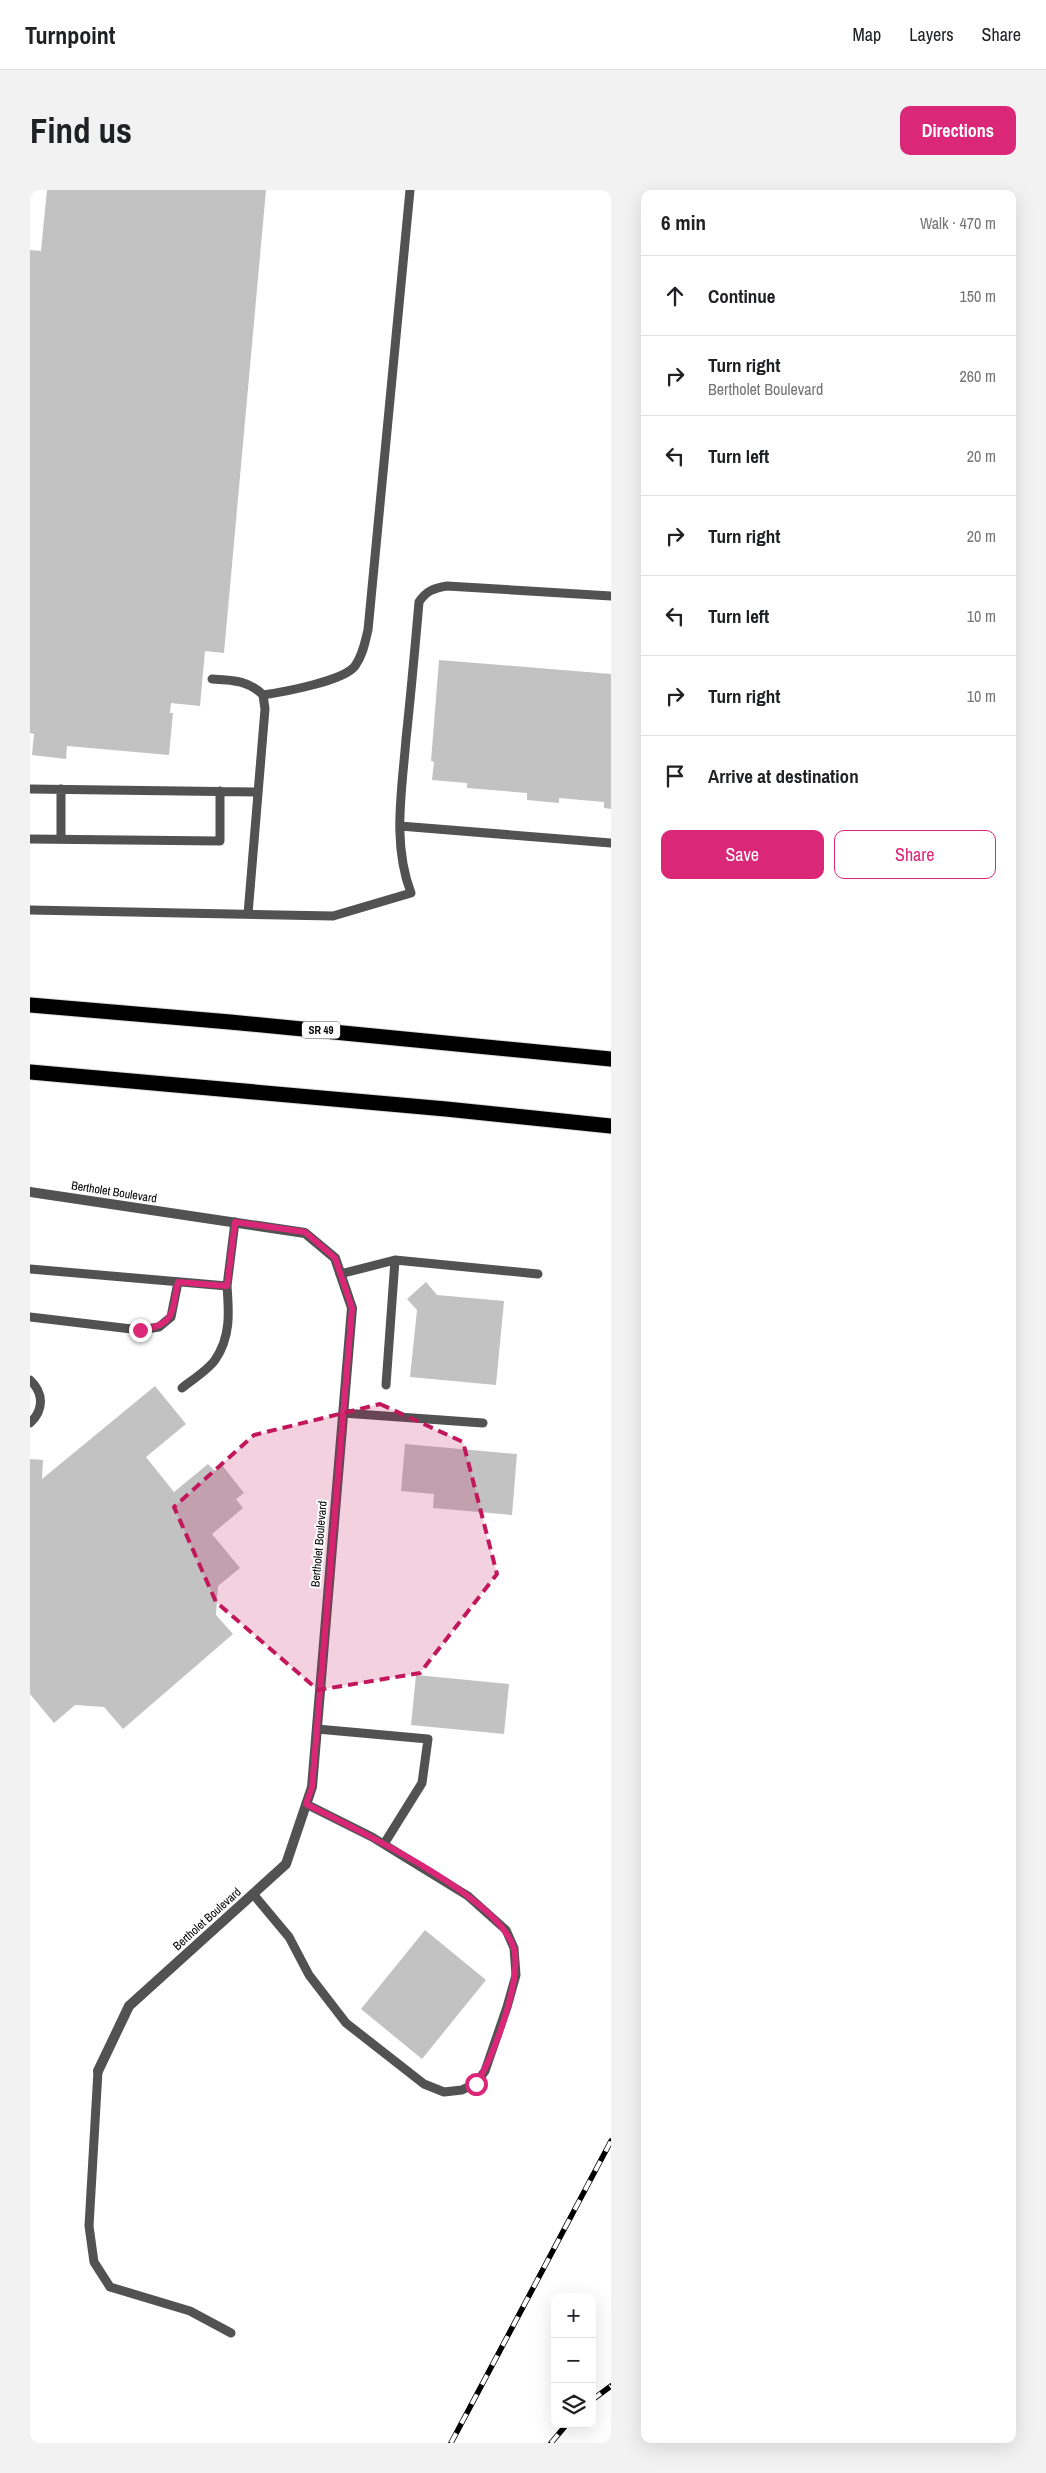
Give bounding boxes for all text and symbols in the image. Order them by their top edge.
text: Turnpoint [25,19,115,51]
text: Map [853,22,881,47]
text: Layers [909,22,954,47]
text: Share [982,22,1021,47]
button: Directions [900,106,1016,155]
text: Find us [30,107,132,154]
text: 6 min [661,208,706,237]
text: Walk · 470 m [920,212,996,234]
icon: ahead [661,282,689,310]
text: Continue [708,283,776,309]
text: 150 m [960,285,996,307]
text: Turn right [708,352,780,378]
icon: right [661,362,689,390]
text: 260 m [960,365,996,387]
text: Bertholet Boulevard [708,378,823,400]
icon: left [661,442,689,470]
text: Turn left [708,443,769,469]
text: 20 m [967,445,996,467]
icon: right [661,522,689,550]
text: Turn right [708,523,780,549]
text: 20 m [967,525,996,547]
icon: left [661,602,689,630]
text: Turn left [708,603,769,629]
text: 10 m [967,605,996,627]
icon: right [661,682,689,710]
text: Turn right [708,683,780,709]
text: 10 m [967,685,996,707]
icon: arrive [661,762,689,790]
text: Arrive at destination [708,763,859,789]
button: Save [661,830,824,879]
button: Share [834,830,996,879]
road number: SR 49 [302,1022,340,1038]
street label: Bertholet Boulevard [70,1177,158,1207]
route end [129,1319,152,1342]
street label: Bertholet Boulevard [307,1500,331,1588]
street label: Bertholet Boulevard [170,1884,244,1954]
route start [465,2073,488,2096]
map controls [551,2293,596,2428]
button: + [551,2293,596,2338]
button: − [551,2338,596,2383]
button: layers [551,2383,596,2428]

